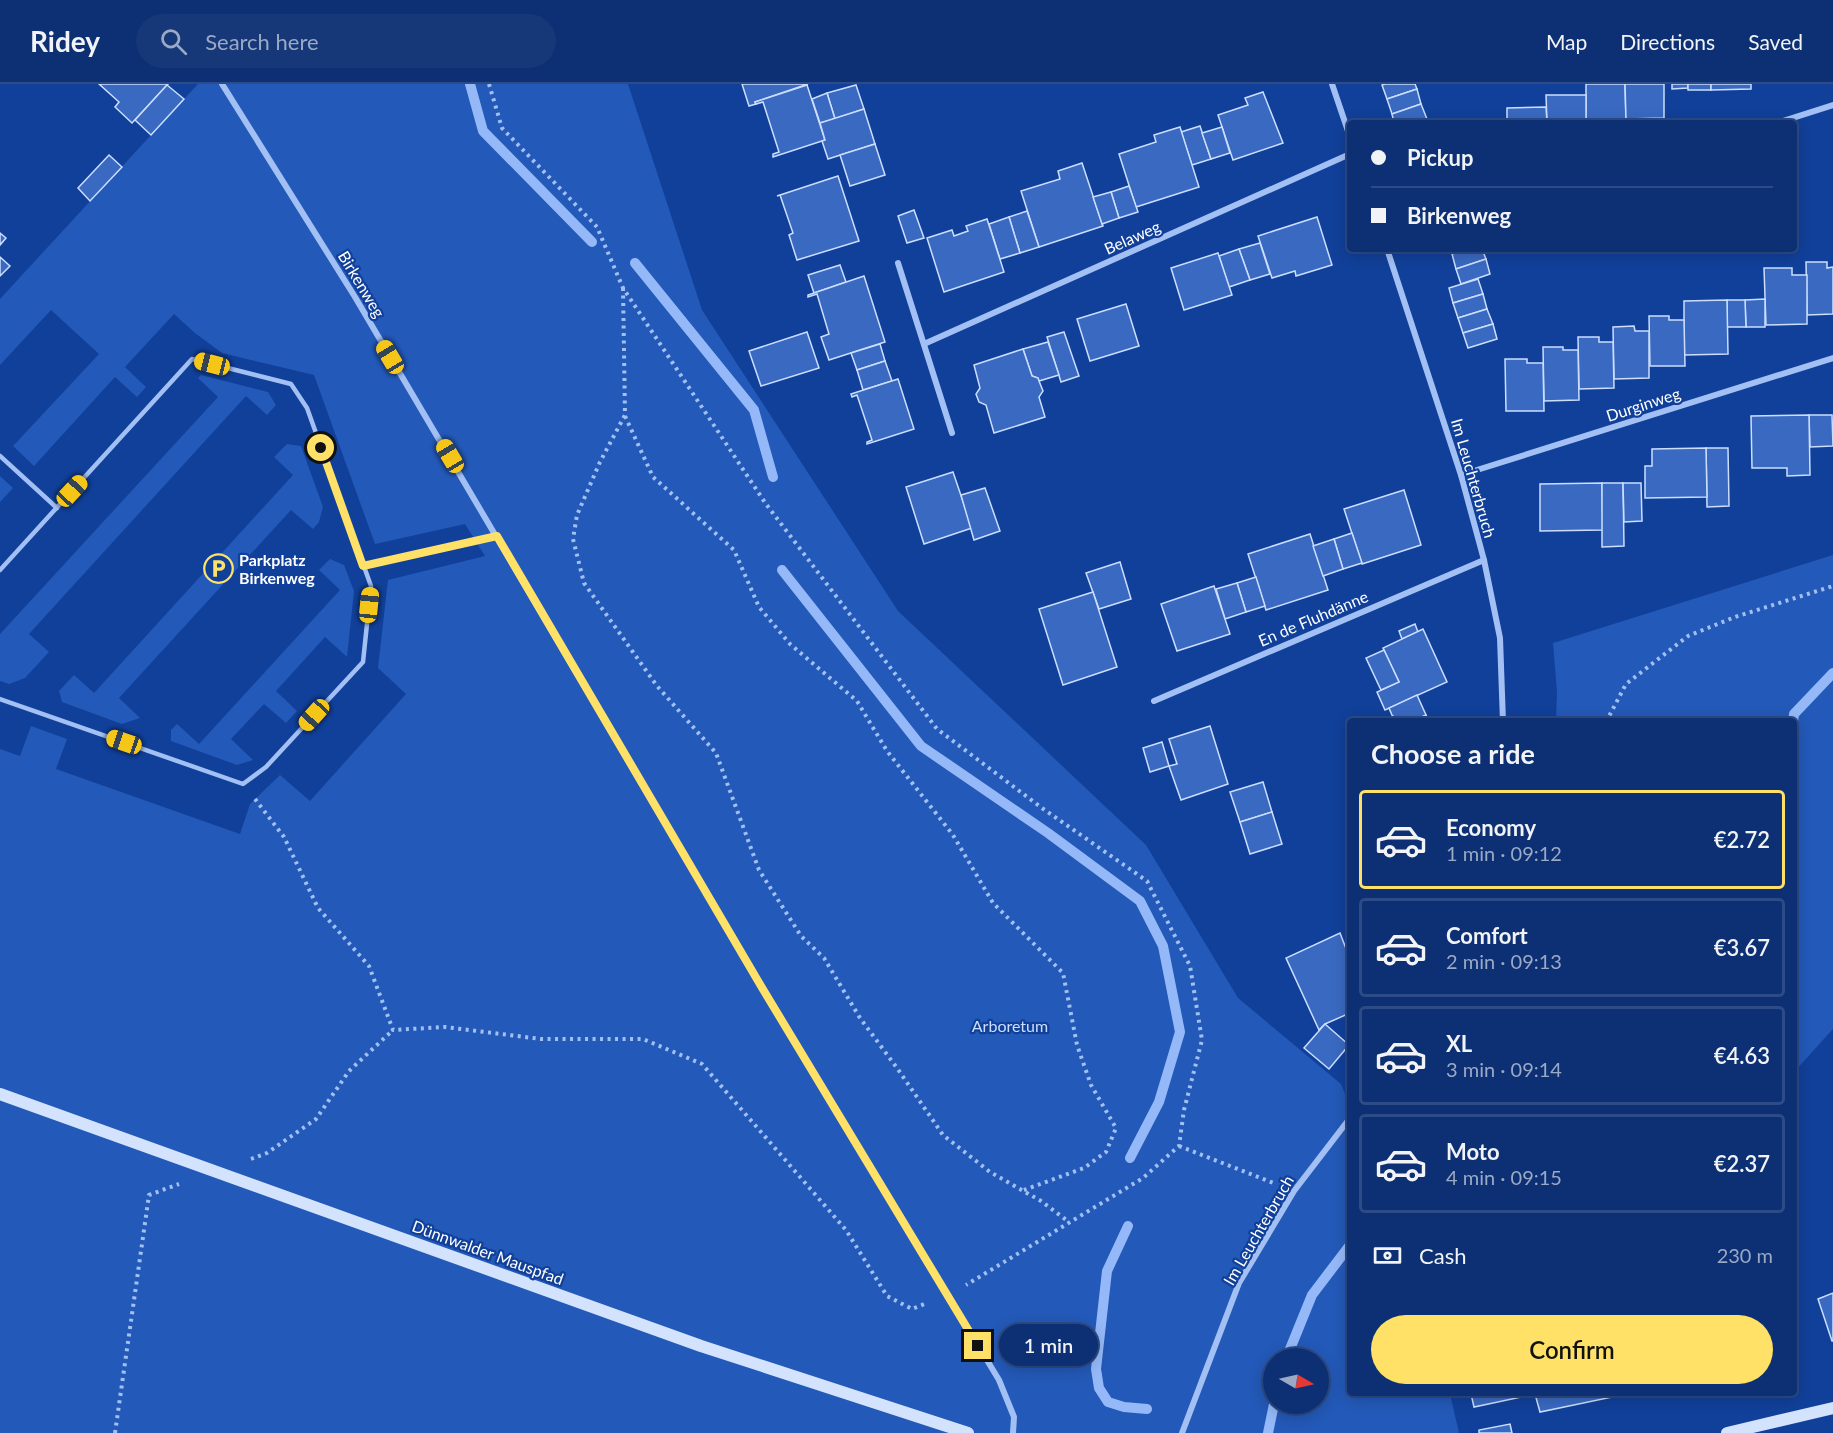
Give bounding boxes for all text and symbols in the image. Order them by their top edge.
search box [136,14,556,68]
text: Ridey [30,24,100,58]
icon: search [157,25,190,58]
text: Search here [205,28,319,55]
text: Map [1546,29,1587,54]
text: Directions [1620,29,1715,54]
text: Saved [1748,29,1803,54]
text: Pickup [1407,144,1473,171]
text: Birkenweg [1407,202,1511,229]
street label: Belaweg [1101,216,1163,258]
street label: Birkenweg [335,247,389,321]
car [373,337,407,377]
car [192,351,232,377]
street label: Durginweg [1604,383,1682,425]
street label: Im Leuchterbruch [1448,416,1500,540]
route start [307,434,334,461]
car [433,436,467,476]
car [53,472,91,510]
place label: Parkplatz Birkenweg [239,550,315,587]
parking icon: Parkplatz Birkenweg [202,552,234,584]
car [358,586,380,624]
street label: En de Fluhdänne [1255,586,1371,650]
car [295,696,333,734]
car [104,728,144,756]
text: Choose a ride [1371,737,1535,770]
icon: car [1374,813,1428,867]
text: Economy [1446,814,1536,841]
text: €2.72 [1714,826,1770,853]
text: 1 min · 09:12 [1446,841,1562,865]
icon: car [1374,921,1428,975]
text: Comfort [1446,922,1528,949]
text: €3.67 [1714,934,1770,961]
text: 2 min · 09:13 [1446,949,1562,973]
park label: Arboretum [972,1016,1048,1035]
icon: car [1374,1029,1428,1083]
text: XL [1446,1030,1472,1057]
text: €4.63 [1714,1042,1770,1069]
text: 3 min · 09:14 [1446,1057,1562,1081]
icon: car [1374,1137,1428,1191]
text: Moto [1446,1138,1500,1165]
text: €2.37 [1714,1150,1770,1177]
text: 4 min · 09:15 [1446,1165,1562,1189]
street label: Im Leuchterbruch [1219,1172,1297,1288]
street label: Dünnwalder Mauspfad [410,1216,566,1288]
icon: cash [1371,1239,1404,1272]
text: Cash [1419,1242,1466,1269]
text: 230 m [1717,1243,1773,1267]
button: Confirm [1371,1315,1773,1384]
callout: 1 min [999,1325,1098,1367]
route end [964,1332,991,1359]
text: 1 min [1024,1333,1073,1357]
north arrow [1263,1348,1329,1414]
map controls [1263,1348,1329,1414]

